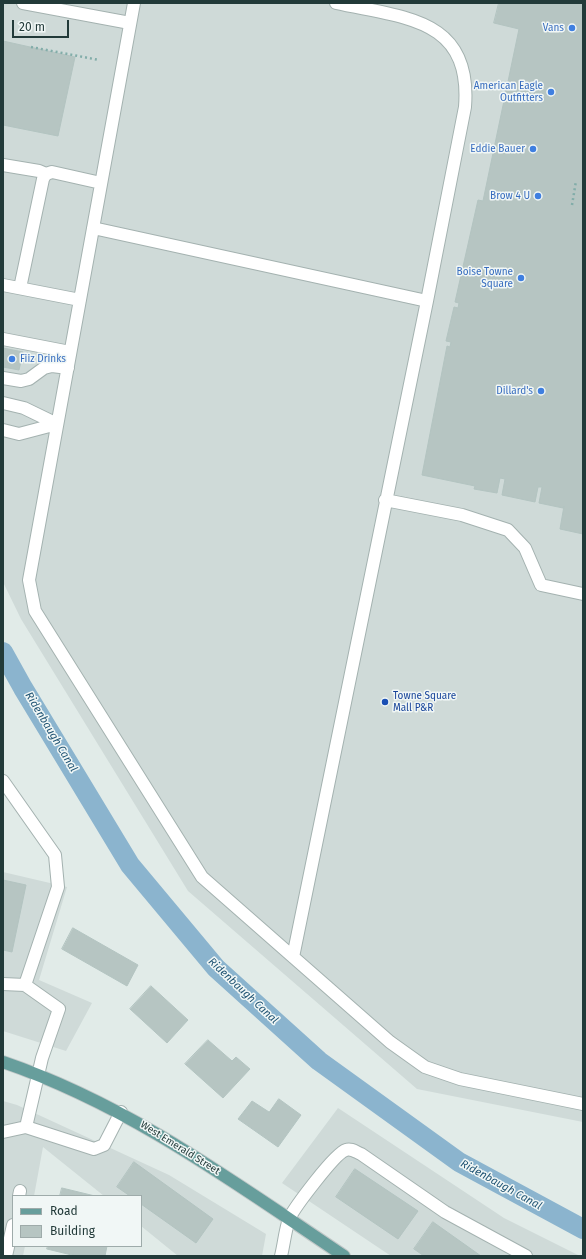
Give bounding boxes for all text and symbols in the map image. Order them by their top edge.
scale bar [14,12,71,38]
text: 20 m [19,20,45,34]
place label: Vans [543,22,564,34]
marker: Vans [567,23,577,33]
place label: American Eagle Outfitters [474,80,543,104]
marker: American Eagle Outfitters [546,87,556,97]
place label: Eddie Bauer [470,143,525,155]
marker: Eddie Bauer [528,144,538,154]
place label: Brow 4 U [490,190,530,202]
marker: Brow 4 U [533,191,543,201]
place label: Boise Towne Square [457,266,513,290]
marker: Boise Towne Square [516,273,526,283]
place label: Fiiz Drinks [20,353,66,365]
marker: Fiiz Drinks [7,354,17,364]
place label: Dillard's [496,385,533,397]
marker: Dillard's [536,386,546,396]
water label: Ridenbaugh Canal [22,690,80,774]
place label: Towne Square Mall P&R [393,690,456,714]
marker: Towne Square Mall P&R [380,697,390,707]
water label: Ridenbaugh Canal [205,955,281,1027]
street label: West Emerald Street [138,1119,222,1177]
water label: Ridenbaugh Canal [458,1157,544,1213]
legend [12,1195,142,1247]
text: Road [50,1204,78,1218]
text: Building [50,1224,95,1238]

